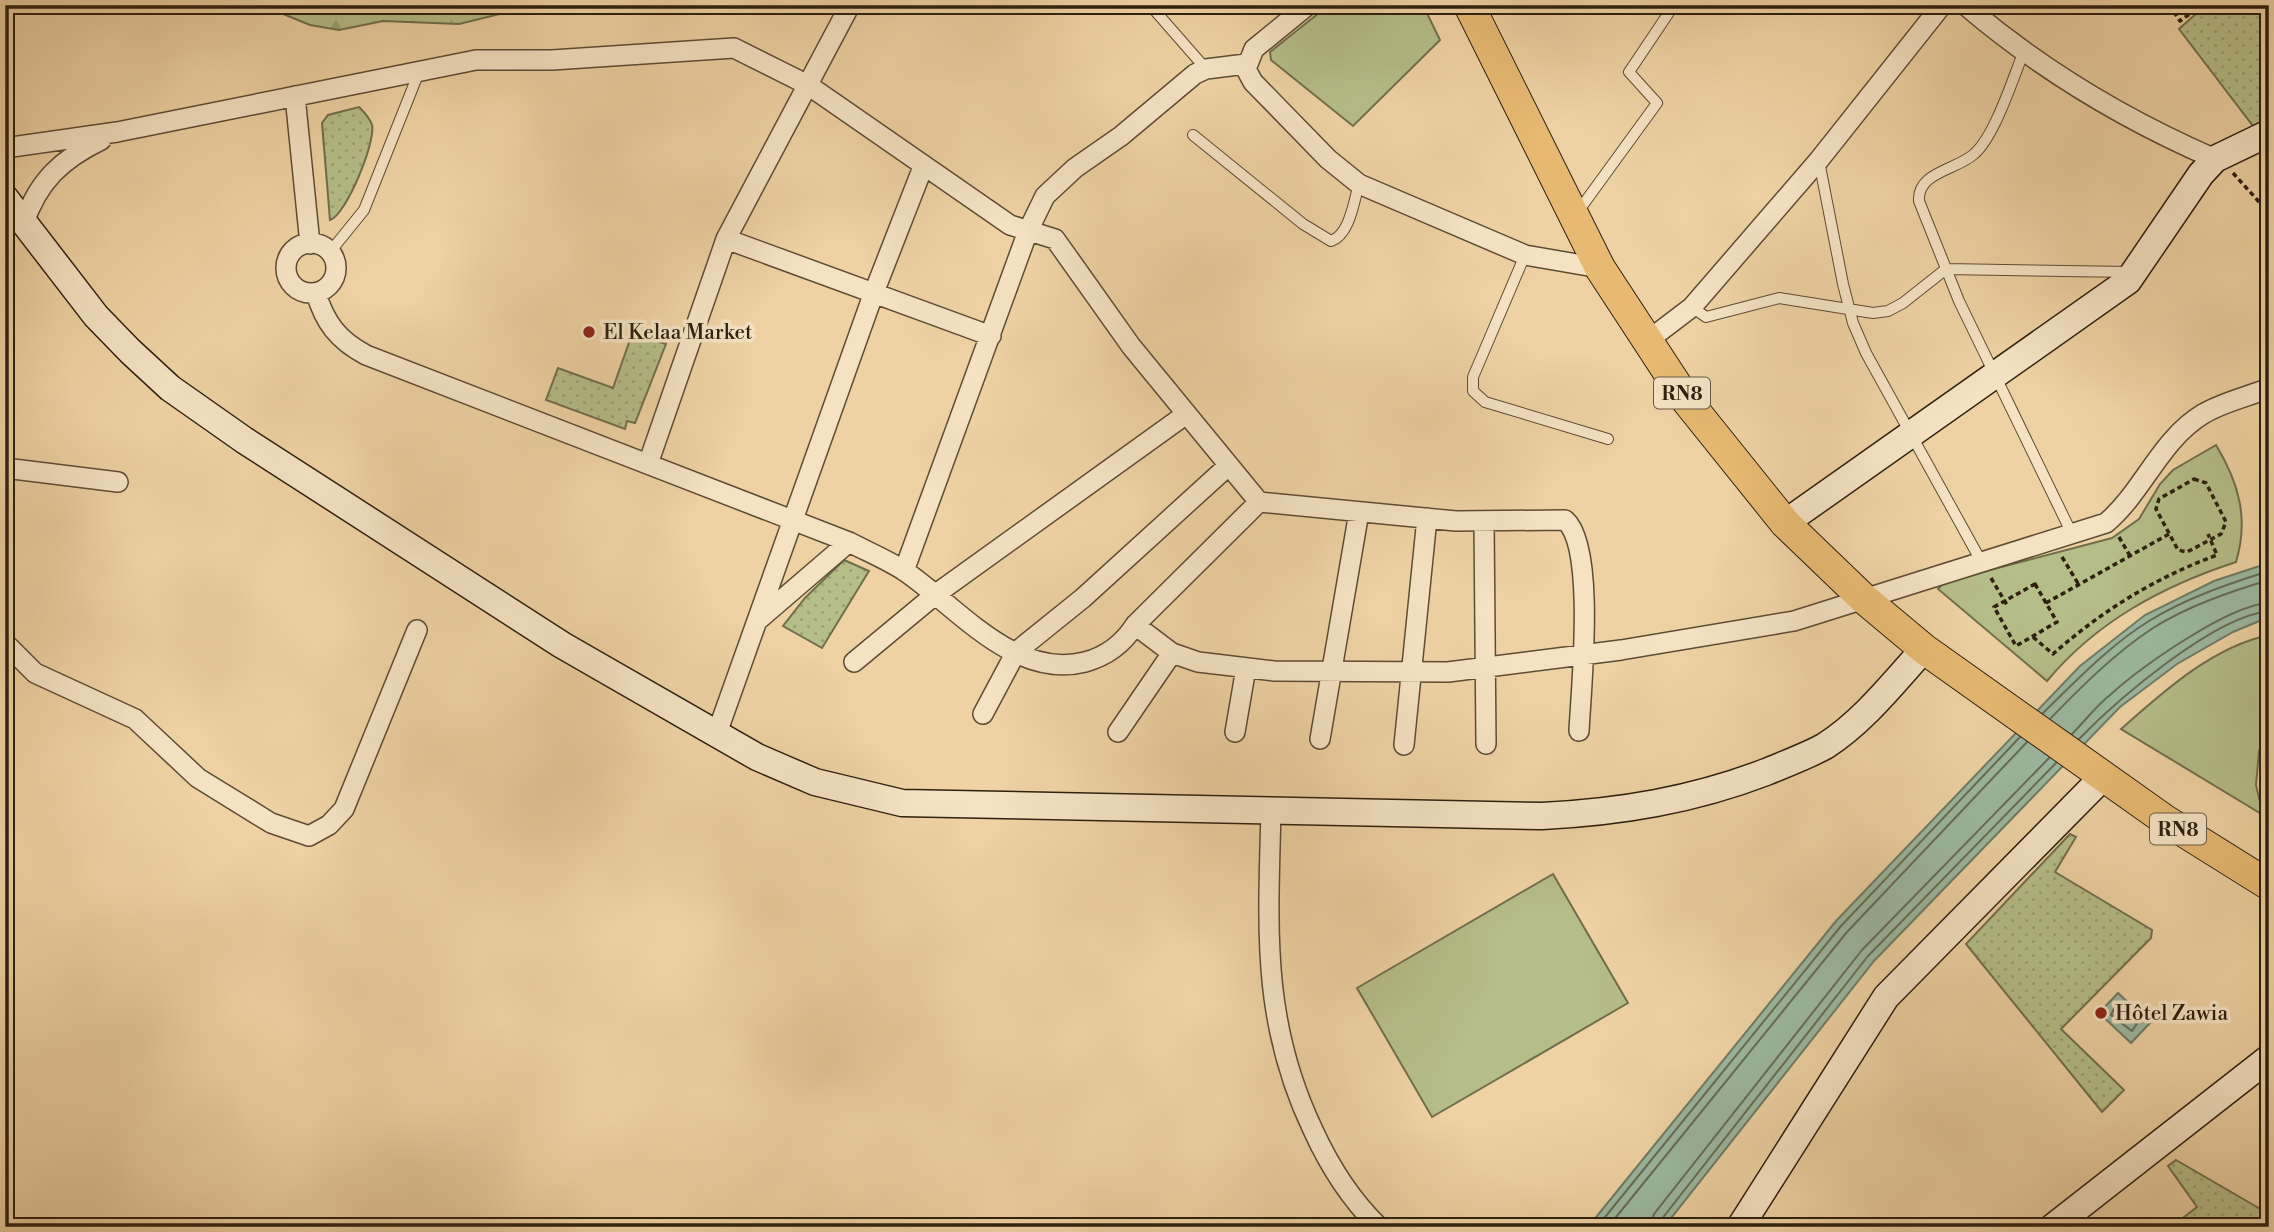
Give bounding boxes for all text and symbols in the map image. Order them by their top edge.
place label: El Kelaa Market [603,320,753,346]
marker: El Kelaa Market [581,324,597,340]
road number: RN8 [1654,378,1710,408]
road number: RN8 [2150,814,2206,844]
place label: Hôtel Zawia [2115,1001,2228,1027]
marker: Hôtel Zawia [2093,1005,2109,1021]

